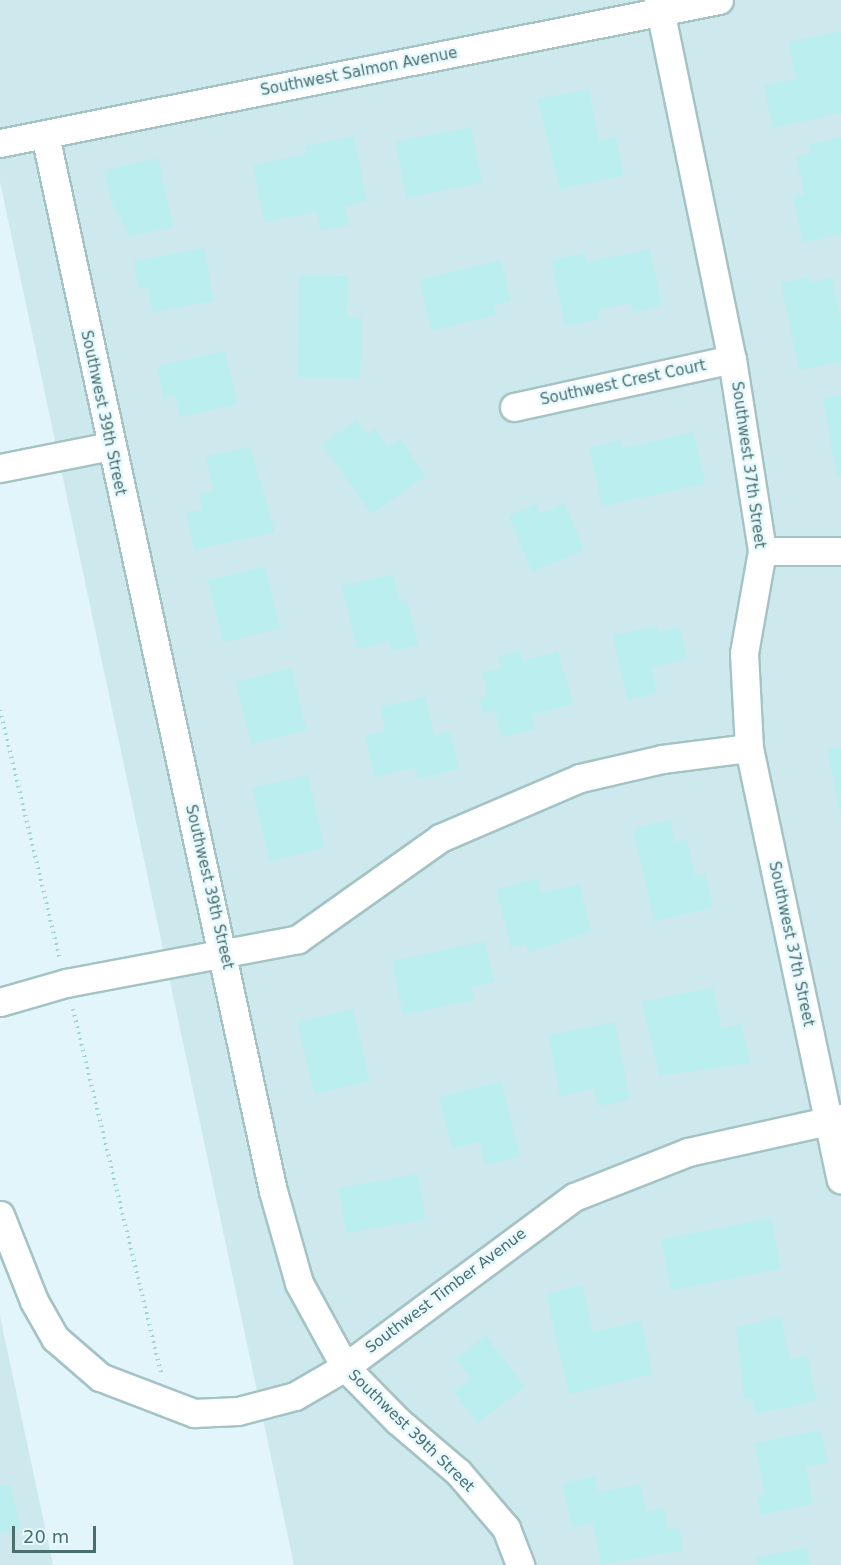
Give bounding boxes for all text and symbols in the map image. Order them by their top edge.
street label: Southwest Salmon Avenue [259,44,459,100]
street label: Southwest 39th Street [77,329,129,497]
street label: Southwest Crest Court [539,357,707,409]
street label: Southwest 37th Street [727,380,769,550]
street label: Southwest 39th Street [181,803,237,971]
street label: Southwest 37th Street [765,860,817,1028]
street label: Southwest Timber Avenue [362,1225,530,1357]
street label: Southwest 39th Street [344,1366,478,1496]
scale bar [15,1514,99,1552]
text: 20 m [23,1526,69,1547]

